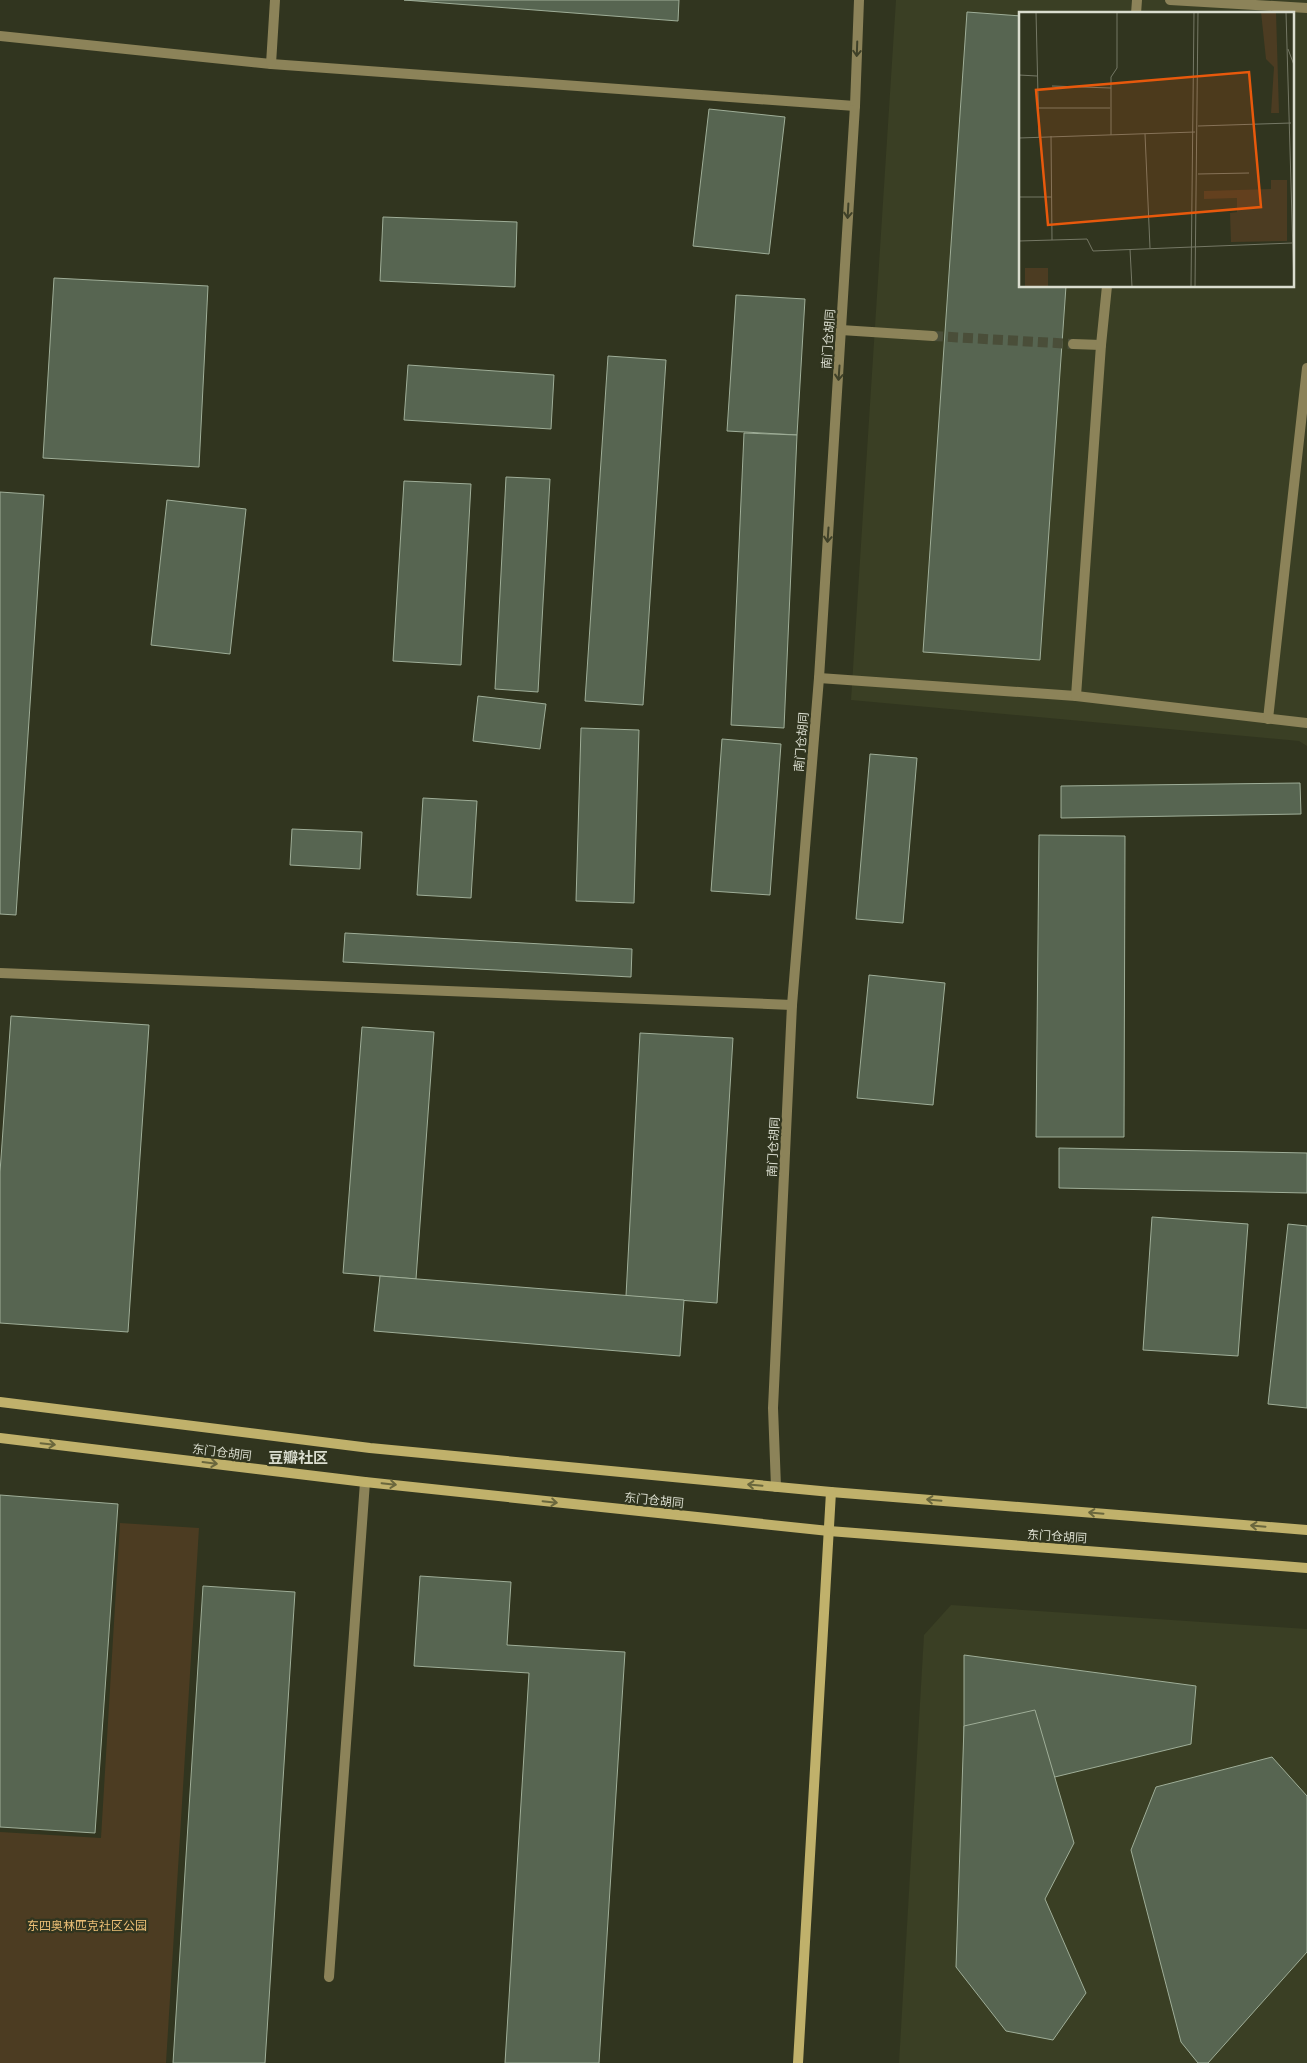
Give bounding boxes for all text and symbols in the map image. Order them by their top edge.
inset map [1019,12,1294,288]
one-way arrow [852,40,861,56]
one-way arrow [844,203,853,219]
street label: 南门仓胡同 [818,309,838,369]
one-way arrow [834,365,843,381]
one-way arrow [824,527,833,543]
street label: 南门仓胡同 [791,711,811,773]
street label: 南门仓胡同 [764,1117,782,1177]
one-way arrow [40,1439,56,1449]
street label: 东门仓胡同 [191,1441,253,1463]
district label: 豆瓣社区 [268,1448,328,1467]
one-way arrow [202,1458,218,1468]
one-way arrow [380,1479,396,1489]
one-way arrow [747,1480,763,1490]
street label: 东门仓胡同 [623,1489,685,1511]
one-way arrow [927,1495,943,1505]
one-way arrow [542,1497,558,1507]
one-way arrow [1089,1508,1105,1518]
one-way arrow [1251,1521,1267,1530]
street label: 东门仓胡同 [1027,1526,1087,1546]
park label: 东四奥林匹克社区公园 [27,1918,147,1933]

